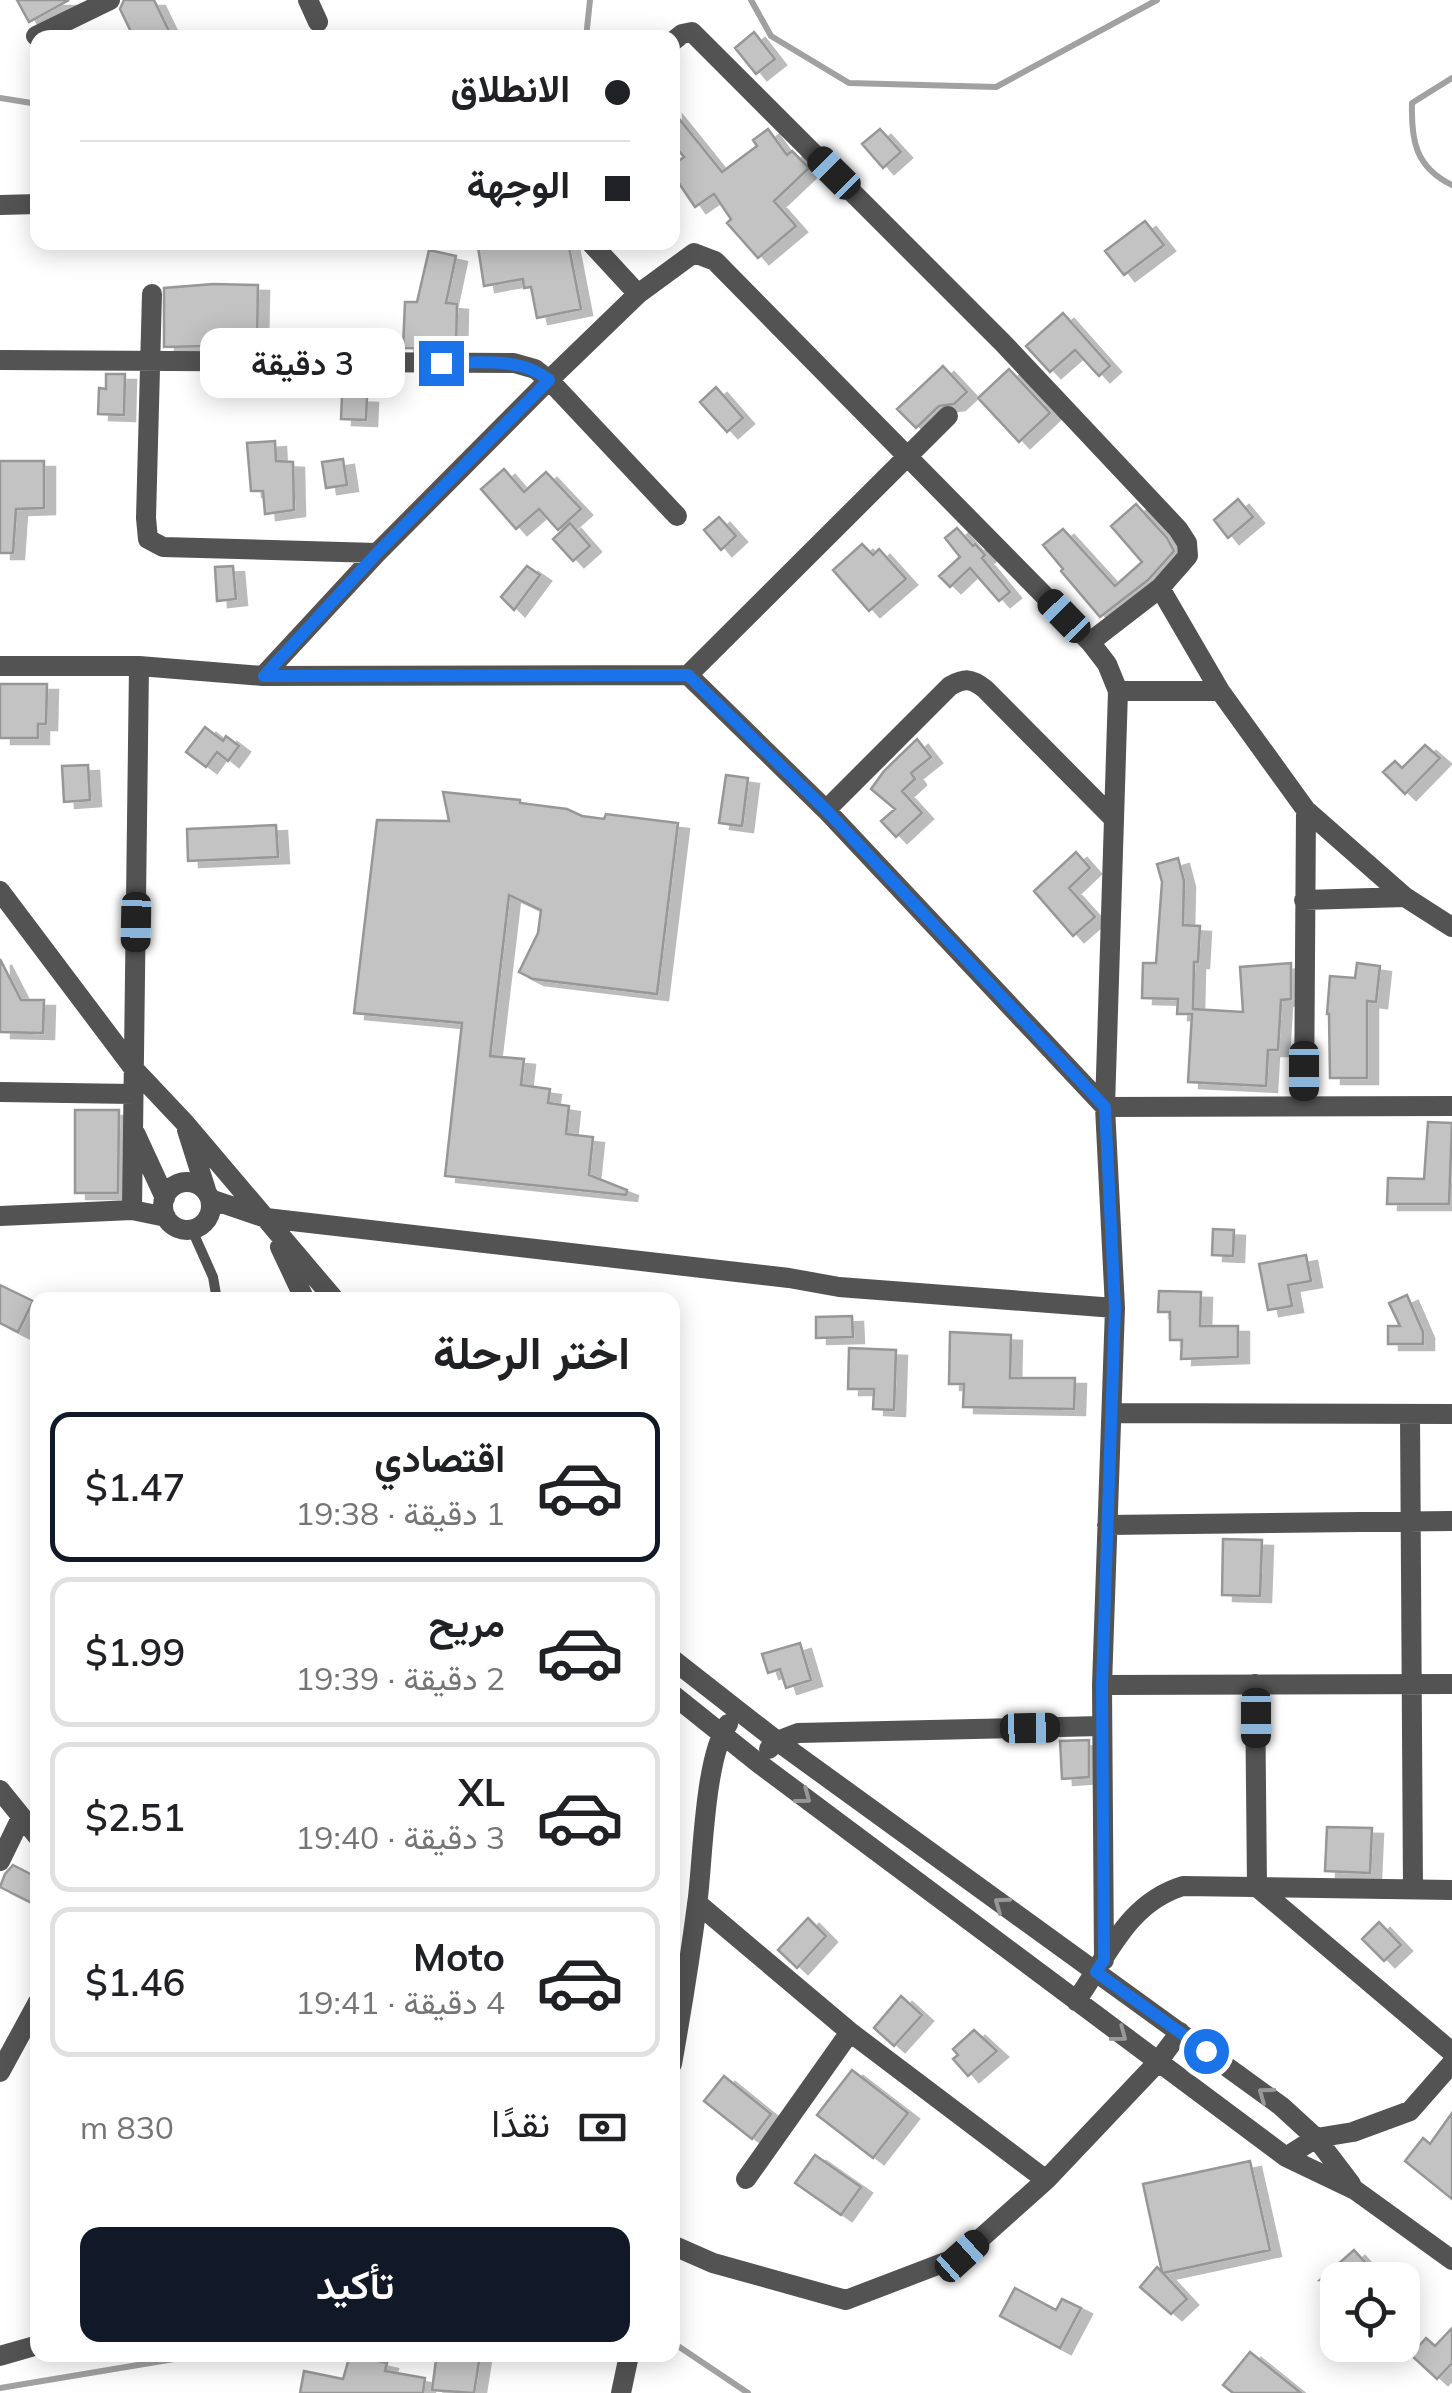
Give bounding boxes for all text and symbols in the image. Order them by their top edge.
text: الانطلاق [451,64,570,112]
car [802,141,866,205]
text: الوجهة [467,160,570,208]
callout: 3 دقيقة [201,328,406,398]
route end [419,341,464,386]
text: 3 دقيقة [251,343,354,383]
car [1032,584,1096,648]
car [120,892,152,952]
car [1289,1041,1319,1101]
text: اختر الرحلة [433,1324,630,1380]
text: اقتصادي [374,1434,505,1482]
icon: car [535,1442,625,1532]
text: $1.47 [85,1463,185,1511]
text: 1 دقيقة · 19:38 [295,1493,505,1533]
text: مريح [429,1599,505,1647]
icon: car [535,1607,625,1697]
text: $1.99 [85,1628,185,1676]
text: 2 دقيقة · 19:39 [295,1658,505,1698]
car [1241,1688,1271,1748]
car [1000,1712,1060,1744]
text: XL [458,1768,505,1816]
icon: car [535,1772,625,1862]
one-way arrow [793,1786,811,1803]
text: $2.51 [85,1793,185,1841]
text: 3 دقيقة · 19:40 [295,1817,505,1857]
one-way arrow [994,1897,1013,1916]
text: Moto [413,1933,505,1981]
icon: car [535,1937,625,2027]
text: $1.46 [85,1958,185,2006]
text: 4 دقيقة · 19:41 [295,1982,505,2022]
one-way arrow [1109,2023,1127,2040]
route start [1184,2029,1229,2074]
one-way arrow [1258,2089,1276,2106]
text: نقدًا [491,2099,550,2147]
icon: cash [575,2100,630,2155]
text: 830 m [80,2107,174,2147]
car [930,2225,994,2287]
button: تأكيد [80,2227,630,2342]
map controls [1320,2262,1420,2362]
button: locate [1320,2262,1420,2362]

